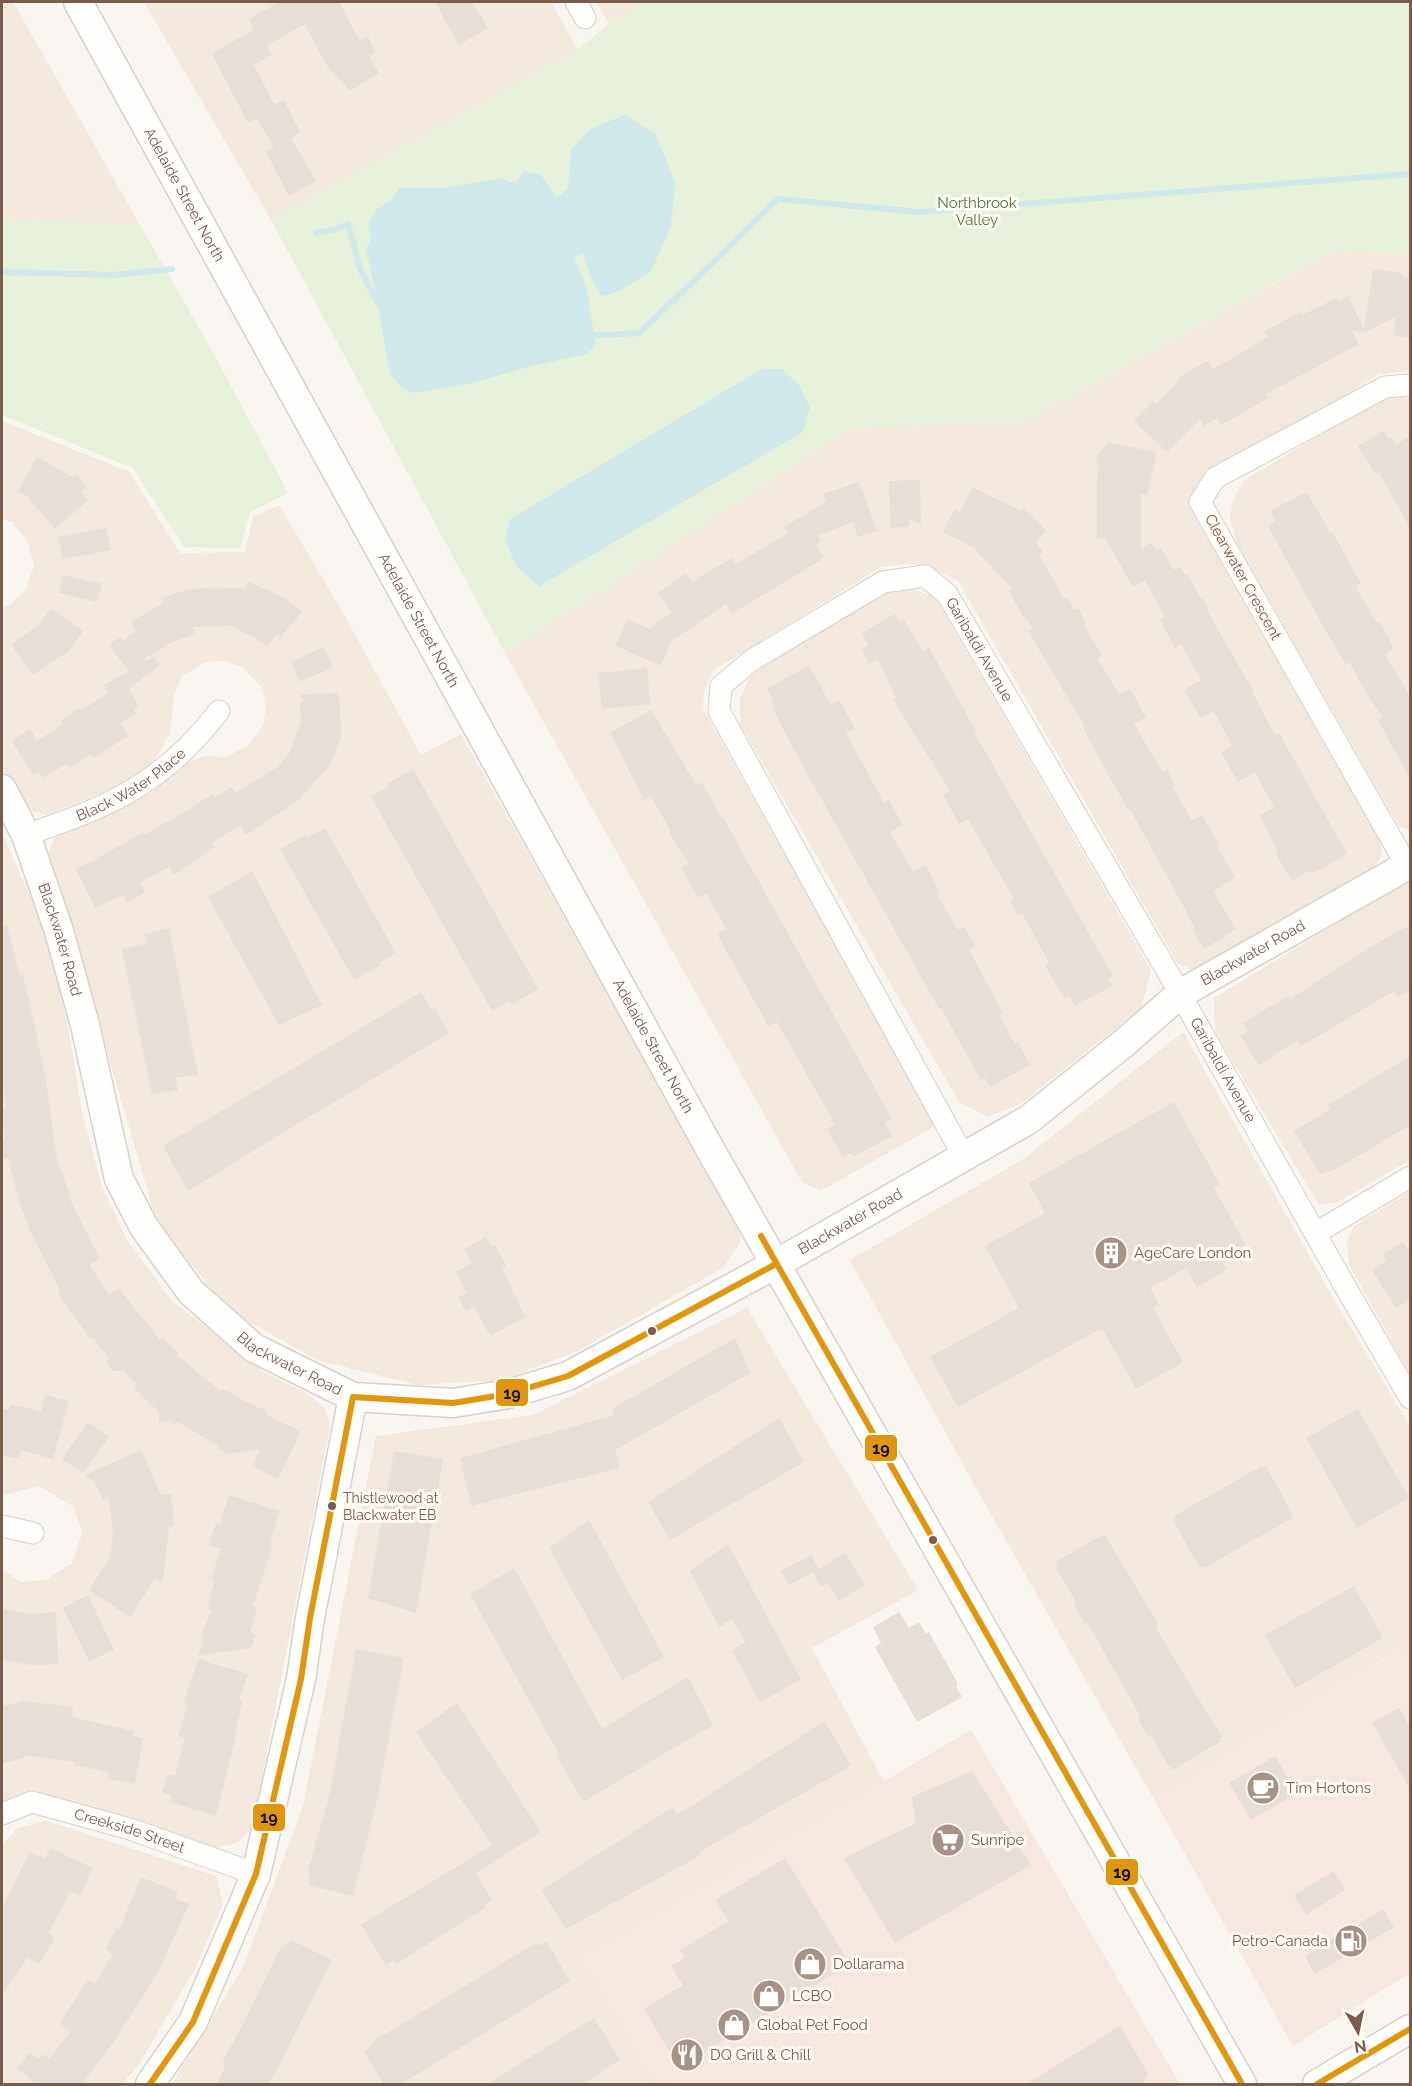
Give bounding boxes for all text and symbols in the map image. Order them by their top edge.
street label: Adelaide Street North [140,124,228,265]
park label: Northbrook Valley [937,194,1017,229]
street label: Clearwater Crescent [1201,511,1285,643]
street label: Adelaide Street North [375,550,463,691]
street label: Garibaldi Avenue [942,594,1017,705]
street label: Black Water Place [74,744,190,825]
street label: Blackwater Road [34,881,86,998]
street label: Blackwater Road [1198,916,1308,989]
street label: Adelaide Street North [609,976,697,1116]
street label: Garibaldi Avenue [1186,1014,1260,1126]
street label: Blackwater Road [795,1185,906,1258]
building icon: AgeCare London [1093,1235,1129,1271]
place label: AgeCare London [1134,1244,1251,1262]
unlabelled marker [646,1325,658,1337]
street label: Blackwater Road [233,1328,345,1399]
line badge: 19 [495,1378,529,1407]
text: 19 [503,1384,521,1403]
line badge: 19 [864,1434,898,1462]
text: 19 [872,1439,890,1458]
place label: Thistlewood at Blackwater EB [343,1490,439,1523]
marker: Thistlewood at Blackwater EB [326,1500,338,1512]
unlabelled marker [927,1534,939,1546]
cafe icon: Tim Hortons [1245,1770,1281,1806]
place label: Tim Hortons [1286,1779,1371,1797]
line badge: 19 [252,1803,286,1832]
street label: Creekside Street [72,1805,187,1857]
text: 19 [260,1808,278,1827]
supermarket icon: Sunripe [930,1822,966,1858]
place label: Sunripe [971,1831,1025,1849]
line badge: 19 [1105,1858,1139,1886]
text: 19 [1113,1863,1131,1882]
fuel station icon: Petro-Canada [1333,1923,1369,1959]
place label: Petro-Canada [1232,1932,1328,1950]
shop icon: Dollarama [792,1946,828,1982]
place label: Dollarama [833,1955,904,1973]
shop icon: LCBO [751,1978,787,2014]
place label: LCBO [792,1987,832,2005]
north arrow [1328,2002,1388,2062]
shop icon: Global Pet Food [716,2007,752,2043]
place label: Global Pet Food [757,2016,868,2034]
text: N [1353,2036,1368,2057]
restaurant icon: DQ Grill & Chill [669,2037,705,2073]
place label: DQ Grill & Chill [710,2046,812,2064]

